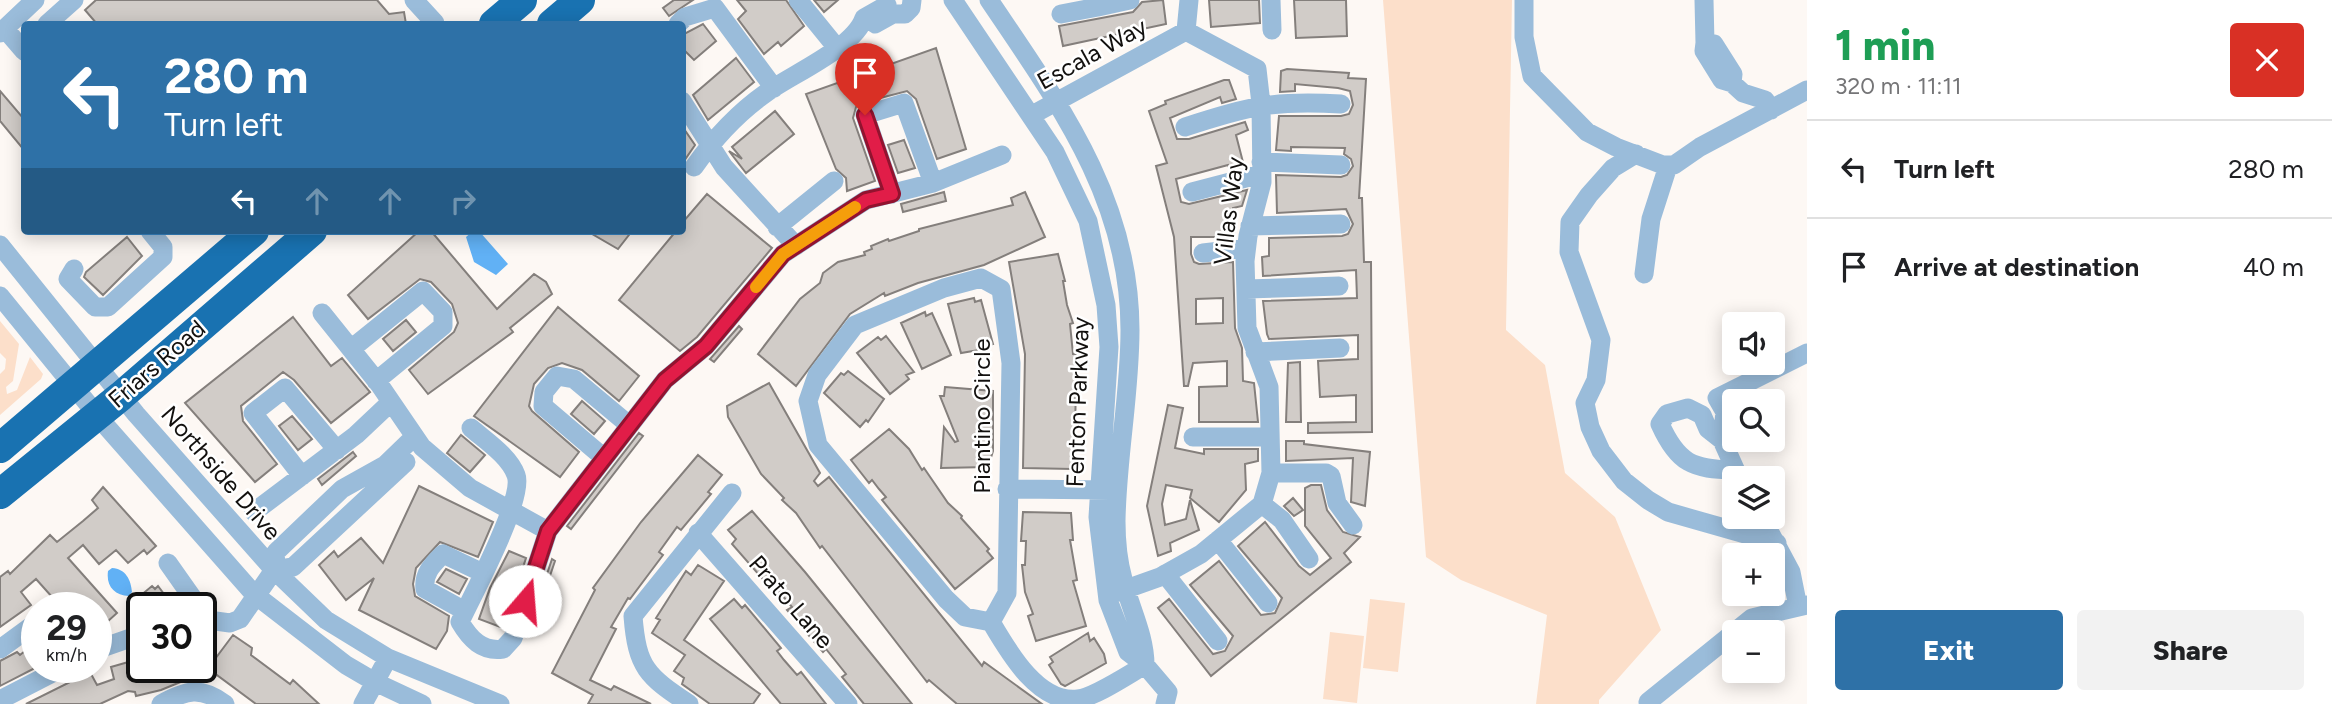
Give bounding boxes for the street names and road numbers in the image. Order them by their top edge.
street label: Escala Way [1032,11,1152,96]
street label: Villas Way [1207,155,1250,267]
street label: Friars Road [102,314,211,414]
street label: Fenton Parkway [1060,316,1095,488]
street label: Piantino Circle [967,338,996,494]
street label: Northside Drive [155,400,288,546]
street label: Prato Lane [743,549,840,654]

